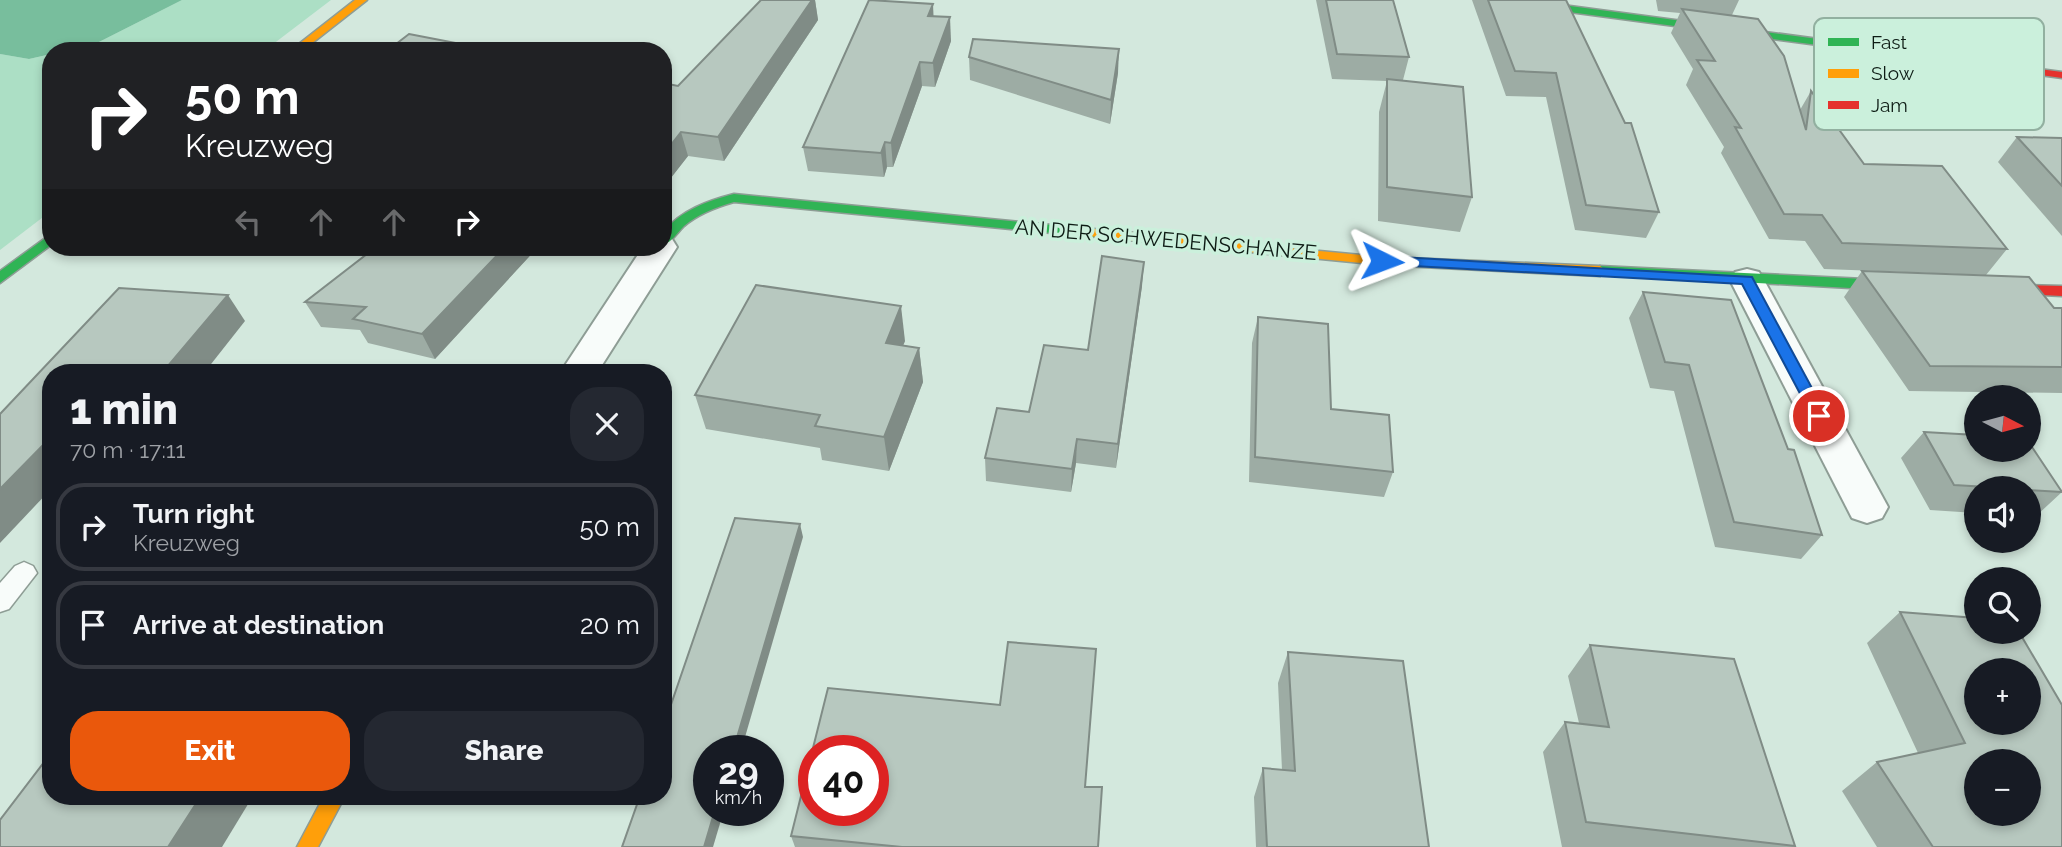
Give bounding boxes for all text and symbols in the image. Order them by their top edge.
legend [1814,18,2044,130]
text: Fast [1871,31,1907,53]
text: Slow [1871,62,1915,84]
text: 50 m [185,68,300,125]
icon: right [70,70,161,161]
text: Jam [1871,94,1908,116]
text: Kreuzweg [185,127,334,164]
icon: left [229,203,267,241]
icon: ahead [302,203,340,241]
icon: ahead [375,203,413,241]
icon: right [448,203,486,241]
street label: AN DER SCHWEDENSCHANZE [1014,214,1318,265]
position arrow [1345,224,1419,298]
text: 1 min [70,385,178,434]
north arrow [1964,385,2040,462]
map controls [1964,385,2041,826]
pin [1789,386,1849,446]
button: close [570,387,644,461]
icon: arrive [1800,397,1838,435]
text: 70 m · 17:11 [70,436,185,463]
button: sound [1964,476,2041,553]
text: Turn right [133,499,254,529]
icon: right [74,508,112,546]
text: 50 m [579,512,640,542]
text: Kreuzweg [133,529,240,556]
button: search [1964,567,2041,644]
icon: arrive [74,606,112,644]
text: Arrive at destination [133,610,384,640]
text: 20 m [580,610,640,640]
button: + [1964,658,2041,735]
button: Exit [70,711,350,791]
button: Share [364,711,644,791]
speed limit sign: 40 [798,735,889,826]
button: − [1964,749,2041,826]
text: 29 [718,751,759,792]
text: km/h [715,787,762,808]

